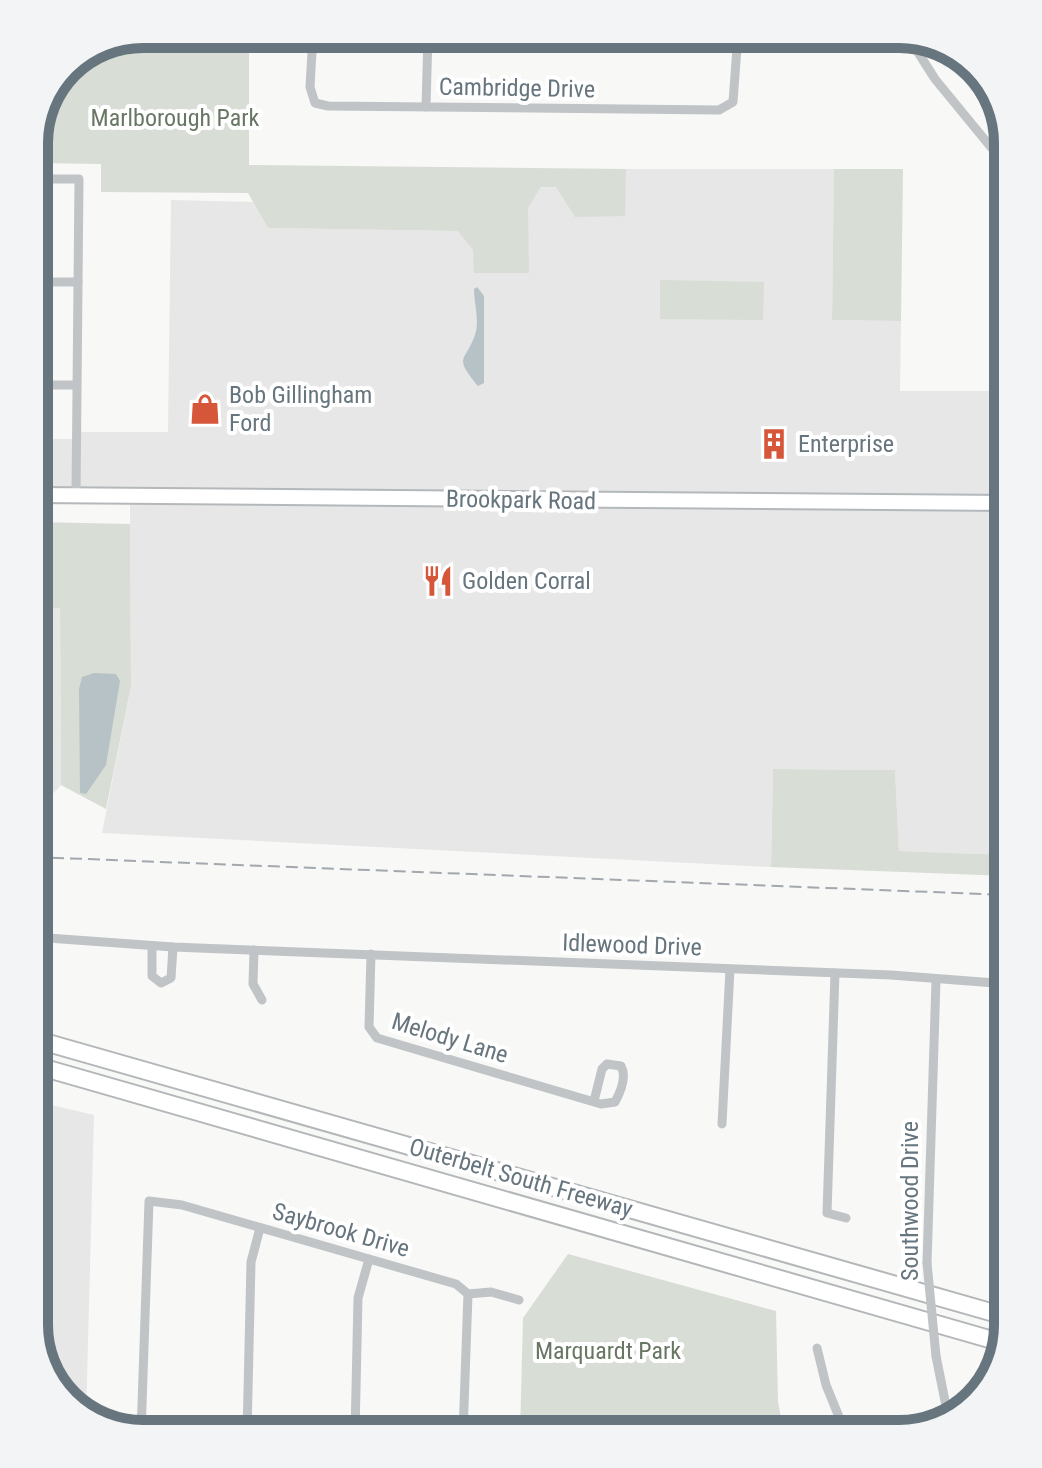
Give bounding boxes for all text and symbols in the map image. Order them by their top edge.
street label: Cambridge Drive [439,73,595,103]
park label: Marlborough Park [91,104,260,132]
place label: Bob Gillingham Ford [229,381,372,437]
shop icon: Bob Gillingham Ford [188,392,222,426]
building icon: Enterprise [757,427,791,461]
place label: Enterprise [798,430,894,458]
street label: Brookpark Road [446,485,596,515]
restaurant icon: Golden Corral [421,564,455,598]
place label: Golden Corral [462,567,591,595]
street label: Idlewood Drive [562,929,702,961]
street label: Melody Lane [388,1007,512,1069]
street label: Southwood Drive [896,1121,924,1281]
street label: Outerbelt South Freeway [406,1133,636,1223]
street label: Saybrook Drive [269,1197,413,1263]
park label: Marquardt Park [535,1337,681,1365]

